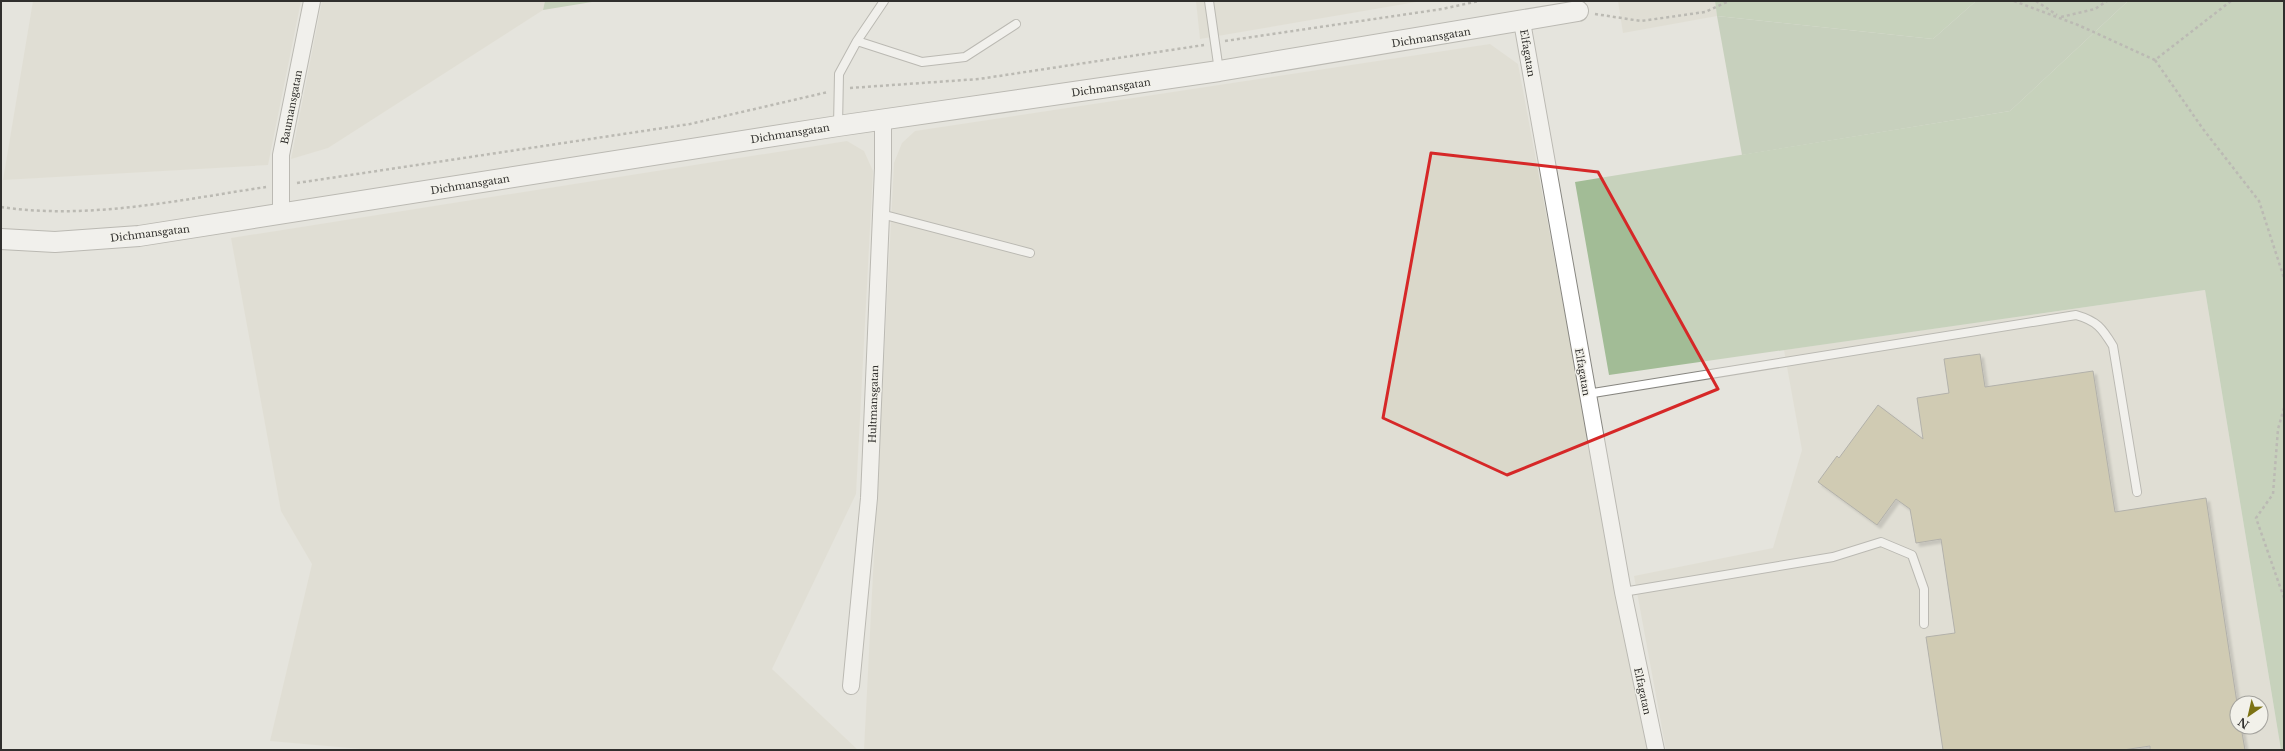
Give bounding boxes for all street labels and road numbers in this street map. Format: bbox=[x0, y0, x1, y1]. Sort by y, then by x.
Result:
street label: Dichmansgatan bbox=[1391, 25, 1472, 50]
street label: Elfagatan bbox=[1517, 28, 1538, 78]
street label: Baumansgatan bbox=[278, 69, 305, 145]
street label: Dichmansgatan bbox=[1071, 75, 1152, 99]
street label: Dichmansgatan bbox=[750, 121, 831, 146]
street label: Dichmansgatan bbox=[430, 172, 511, 197]
street label: Dichmansgatan bbox=[110, 222, 191, 245]
street label: Elfagatan bbox=[1572, 347, 1593, 397]
street label: Hultmansgatan bbox=[866, 365, 881, 443]
street label: Elfagatan bbox=[1631, 666, 1654, 716]

